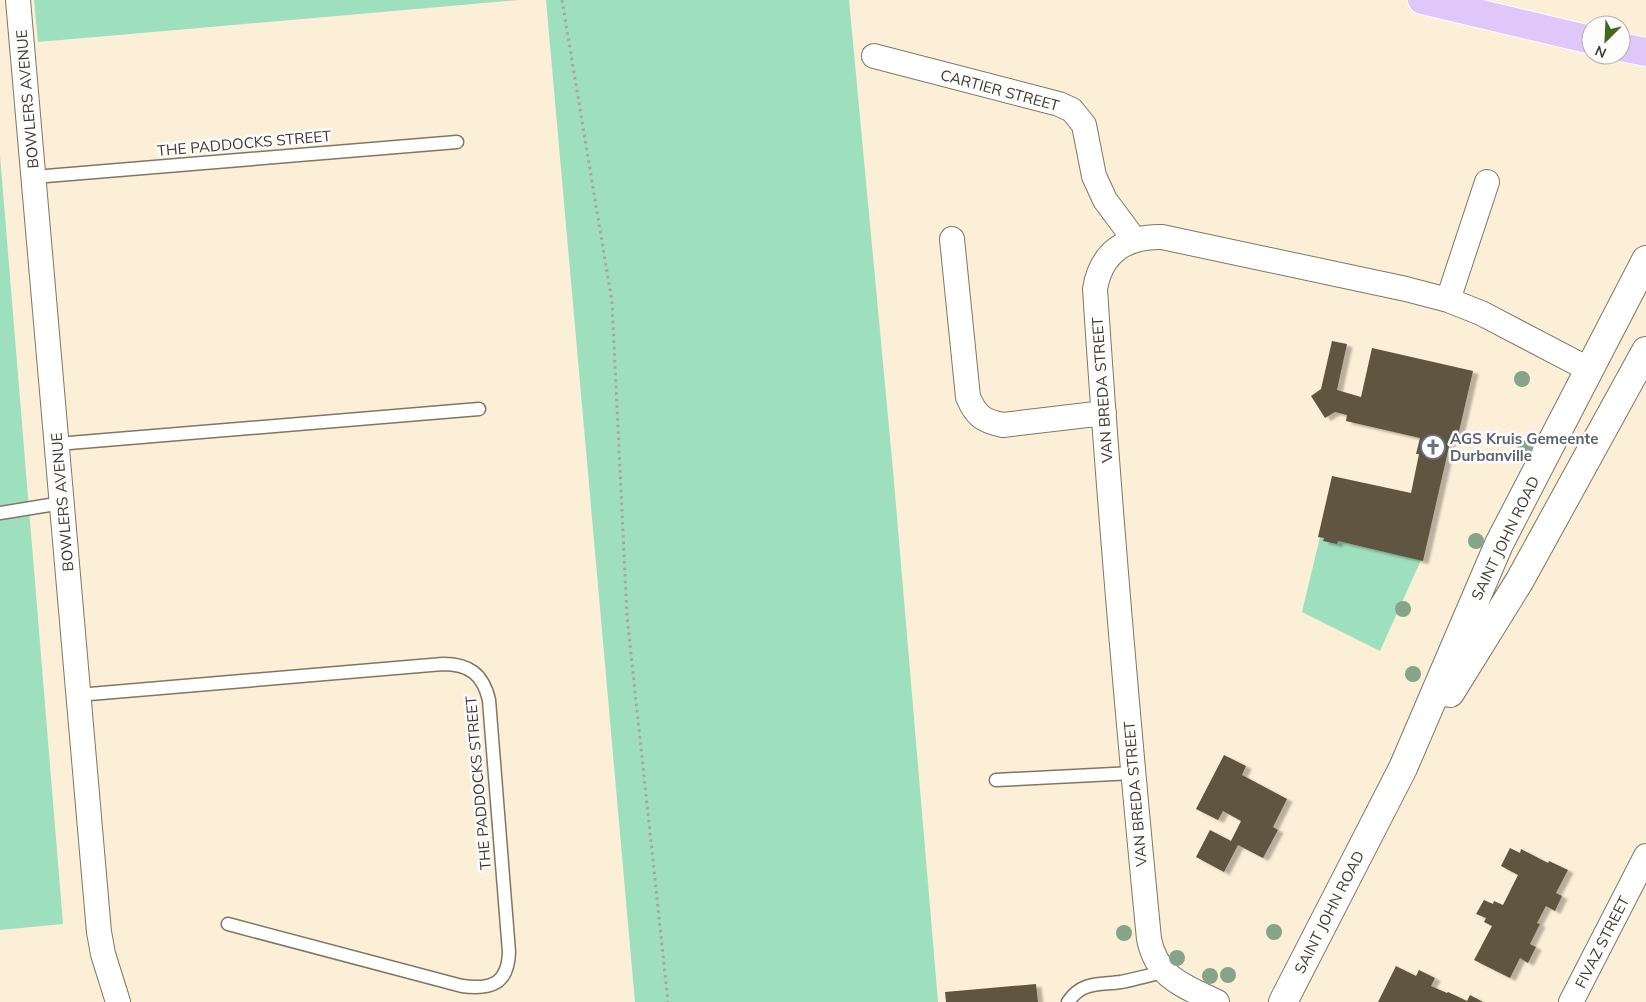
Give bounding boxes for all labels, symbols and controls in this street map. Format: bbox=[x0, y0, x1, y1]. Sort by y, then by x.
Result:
north arrow bbox=[1581, 15, 1631, 65]
street label: BOWLERS AVENUE bbox=[11, 29, 43, 169]
text: N bbox=[1592, 42, 1609, 62]
street label: CARTIER STREET bbox=[939, 65, 1061, 115]
street label: THE PADDOCKS STREET bbox=[156, 126, 332, 160]
street label: VAN BREDA STREET bbox=[1087, 316, 1117, 464]
place label: AGS Kruis Gemeente Durbanville bbox=[1450, 429, 1598, 465]
street label: BOWLERS AVENUE bbox=[46, 432, 78, 572]
church icon: AGS Kruis Gemeente Durbanville bbox=[1420, 434, 1446, 460]
street label: SAINT JOHN ROAD bbox=[1467, 473, 1543, 603]
street label: THE PADDOCKS STREET bbox=[461, 695, 495, 871]
street label: VAN BREDA STREET bbox=[1119, 720, 1151, 868]
street label: SAINT JOHN ROAD bbox=[1290, 847, 1368, 977]
street label: FIVAZ STREET bbox=[1571, 893, 1633, 991]

